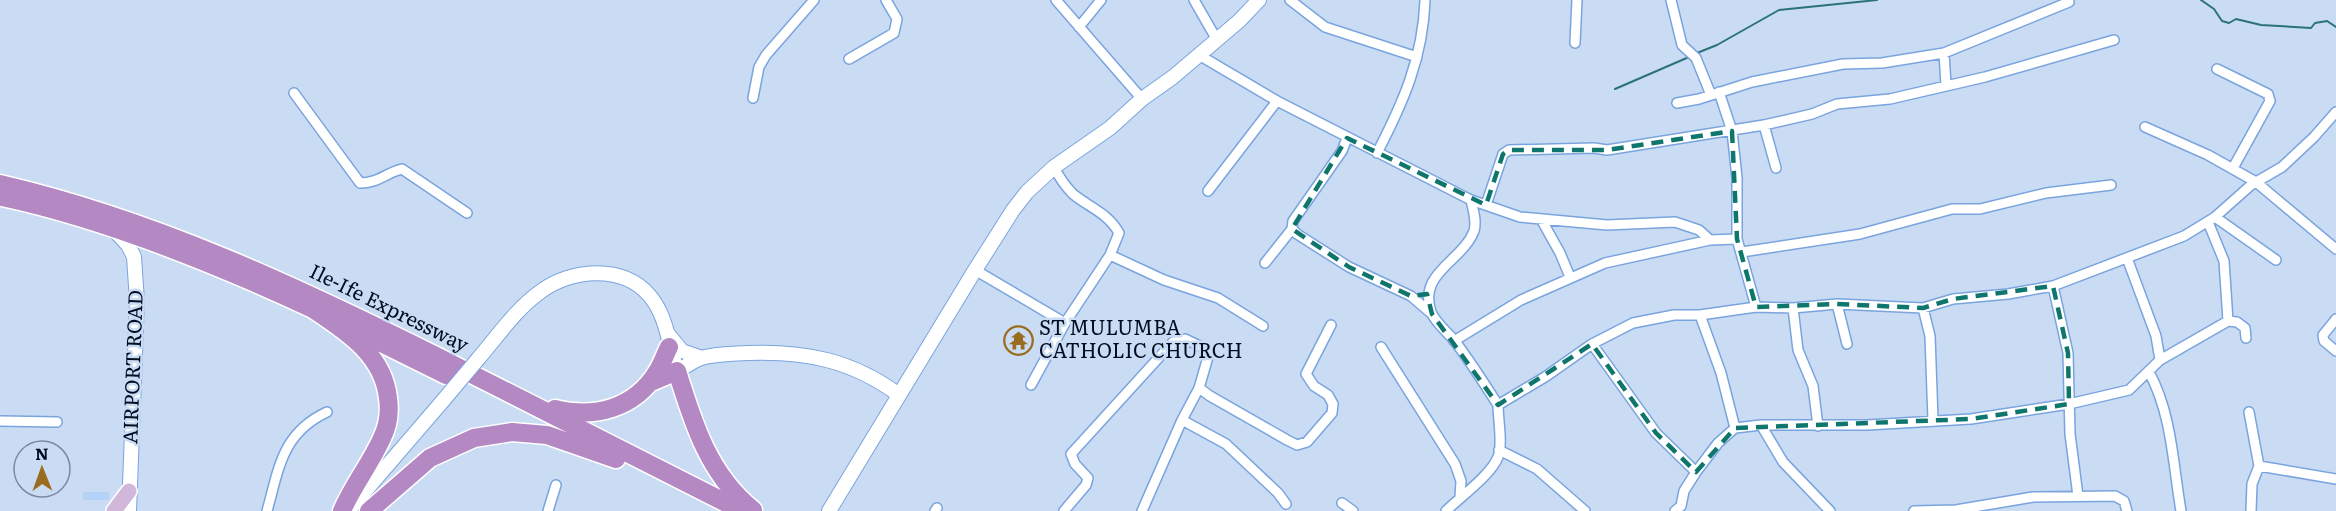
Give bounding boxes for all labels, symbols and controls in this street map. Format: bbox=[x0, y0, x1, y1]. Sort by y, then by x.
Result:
street label: Ile-Ife Expressway bbox=[305, 255, 475, 358]
street label: AIRPORT ROAD bbox=[113, 289, 149, 445]
place label: ST MULUMBA CATHOLIC CHURCH bbox=[1039, 311, 1242, 364]
temple icon: ST MULUMBA CATHOLIC CHURCH bbox=[1002, 324, 1034, 356]
north arrow bbox=[12, 439, 72, 499]
text: N bbox=[35, 441, 49, 465]

